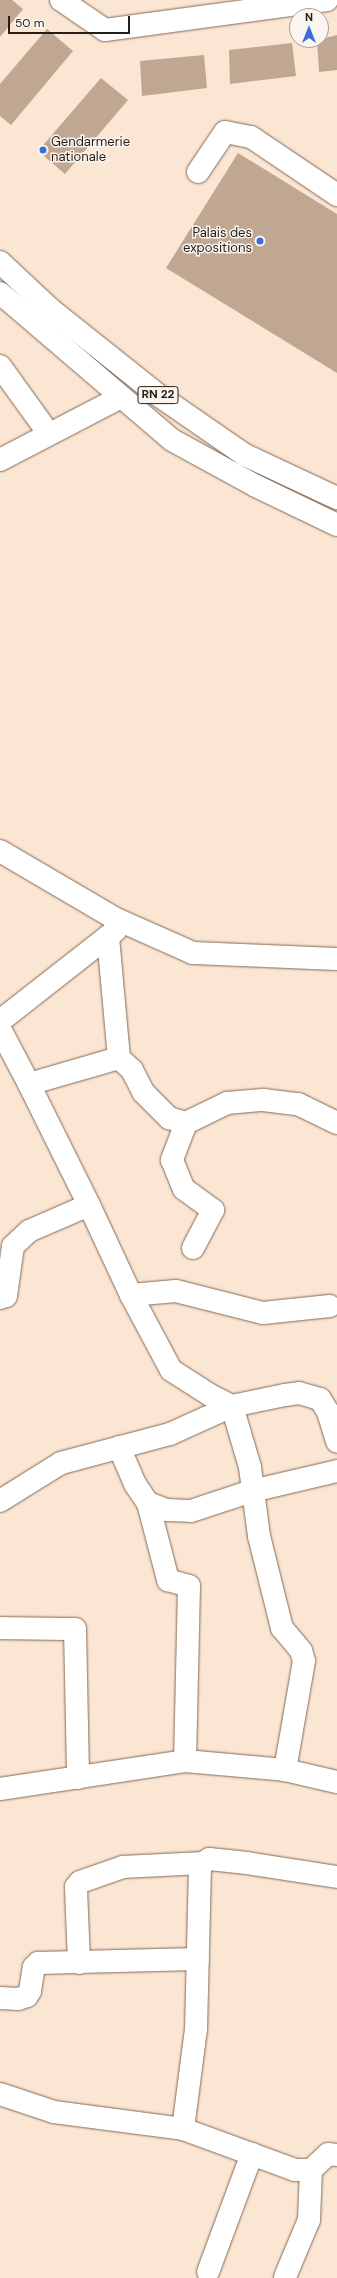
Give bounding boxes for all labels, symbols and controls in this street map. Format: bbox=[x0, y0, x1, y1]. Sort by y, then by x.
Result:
scale bar bbox=[10, 8, 132, 34]
north arrow bbox=[289, 8, 329, 48]
text: N bbox=[305, 10, 313, 24]
text: 50 m bbox=[15, 15, 44, 31]
place label: Gendarmerie nationale bbox=[51, 135, 130, 166]
marker: Gendarmerie nationale bbox=[38, 145, 48, 155]
place label: Palais des expositions bbox=[183, 226, 252, 257]
marker: Palais des expositions bbox=[255, 236, 265, 246]
road number: RN 22 bbox=[137, 385, 179, 405]

